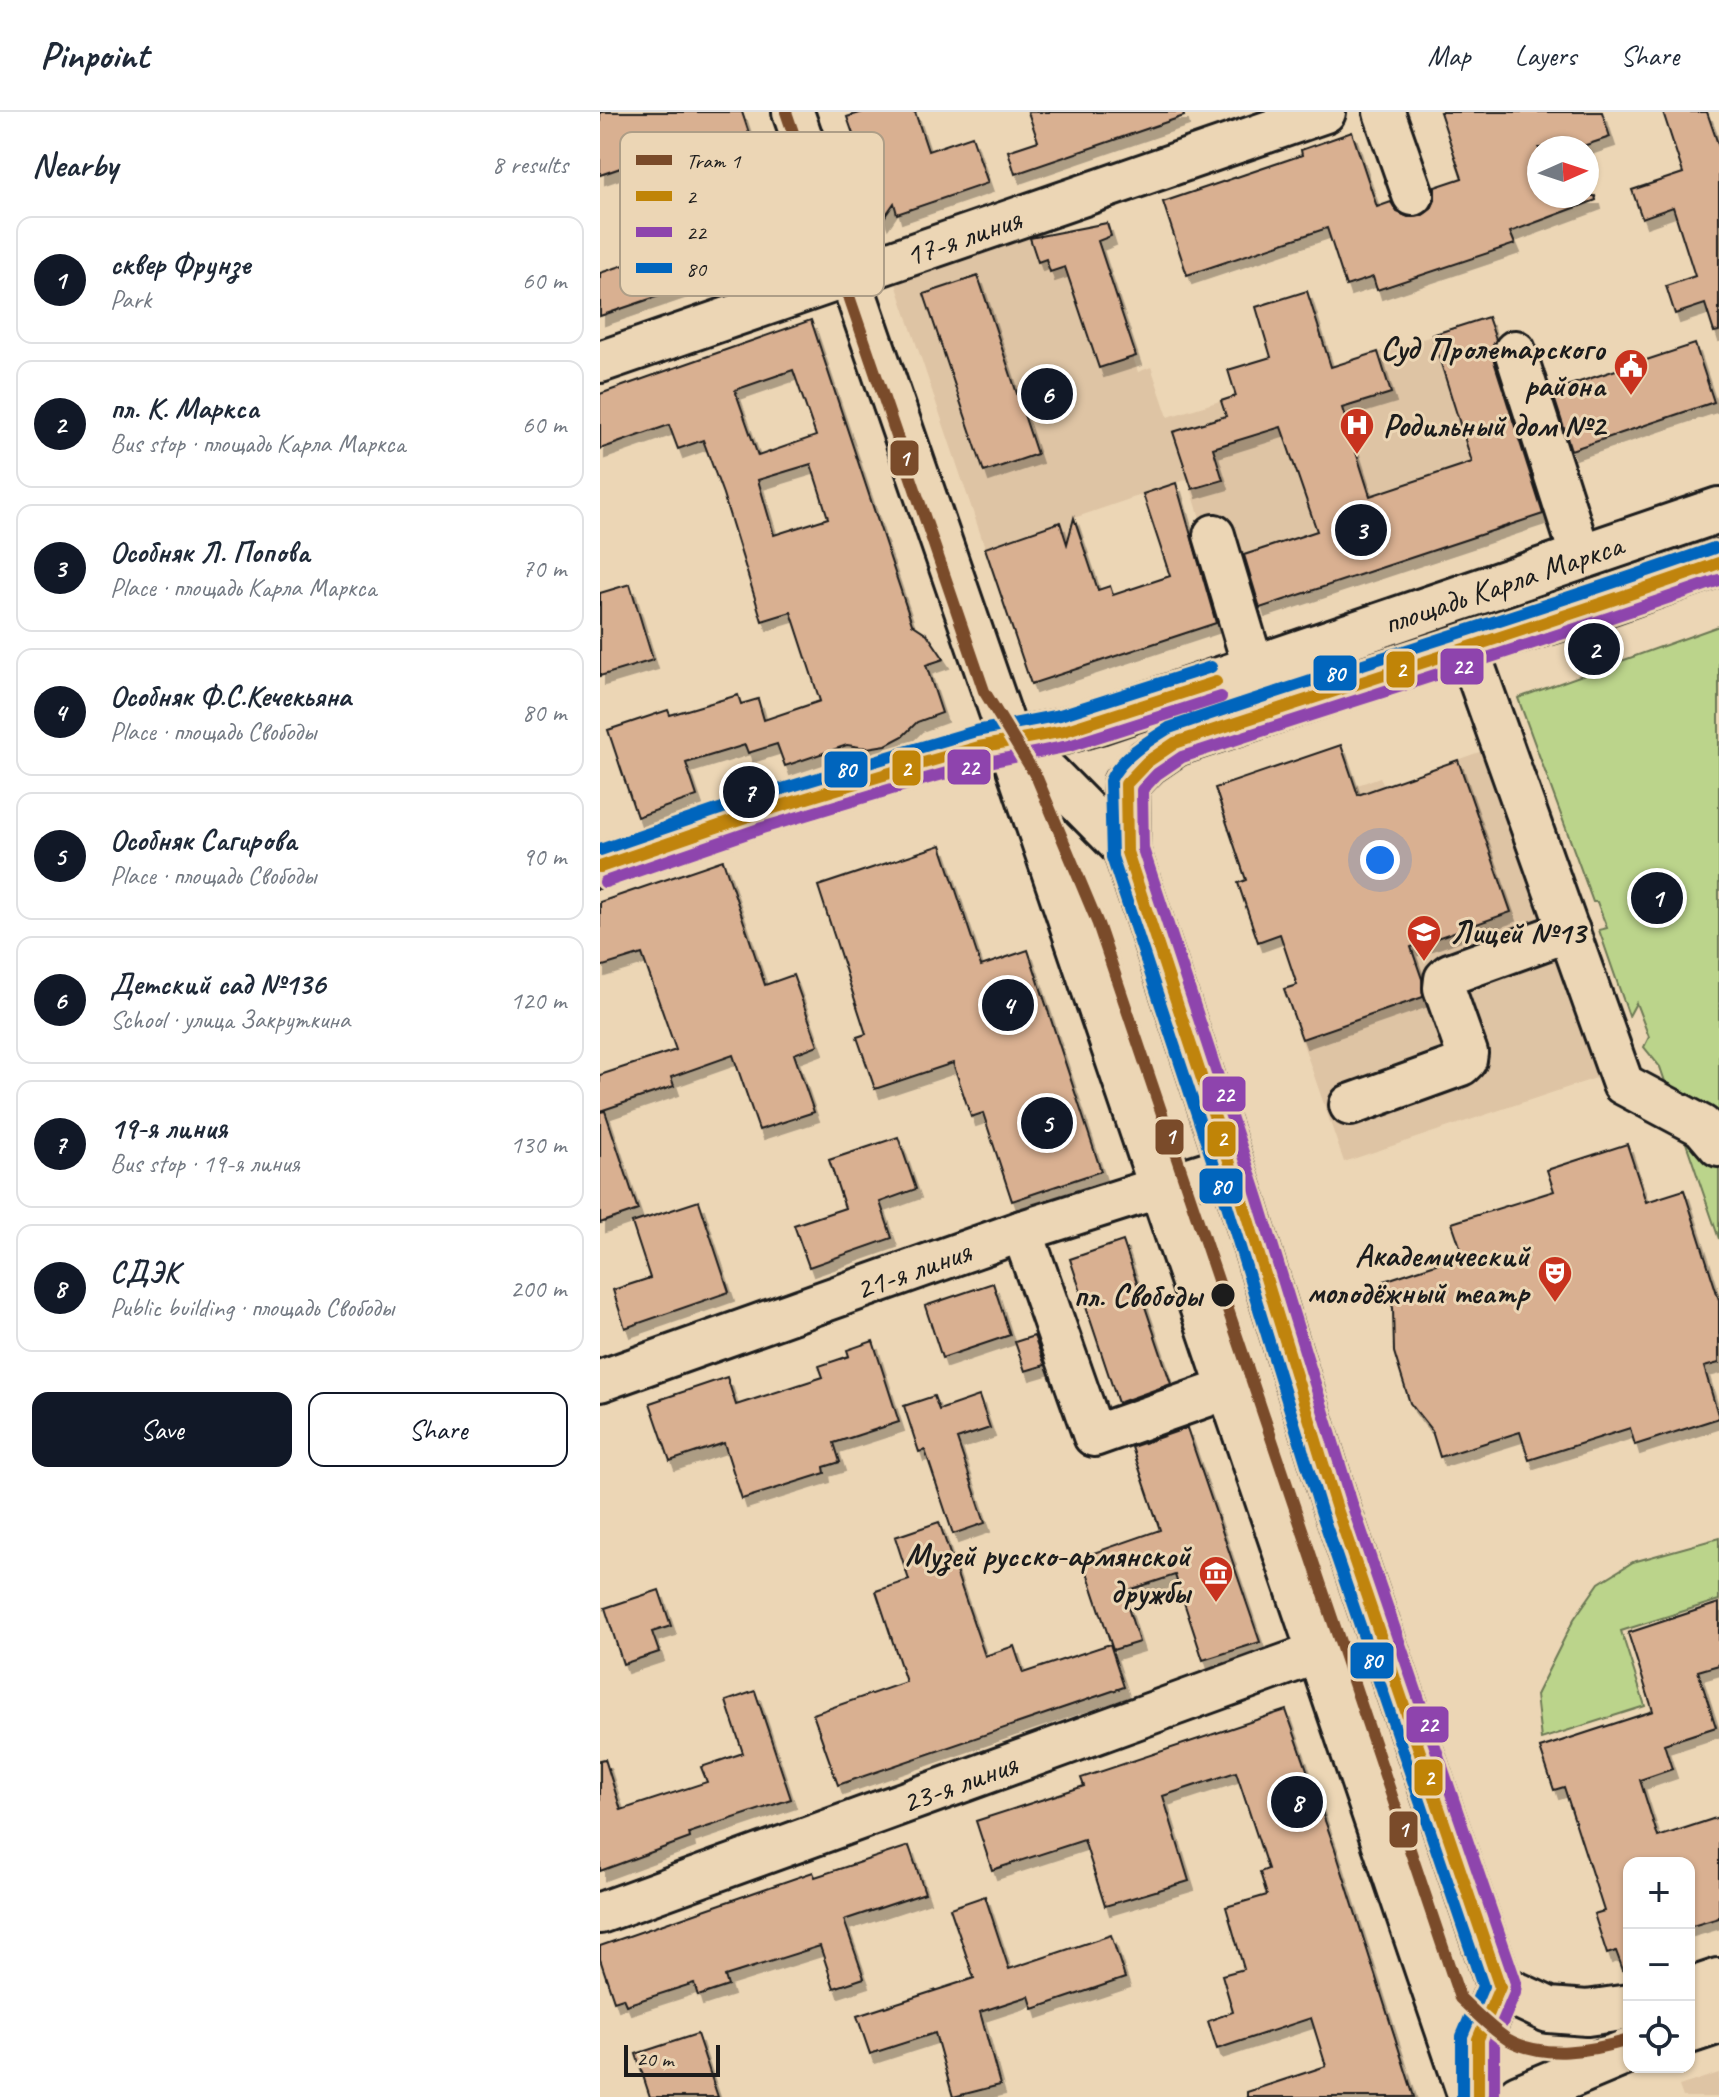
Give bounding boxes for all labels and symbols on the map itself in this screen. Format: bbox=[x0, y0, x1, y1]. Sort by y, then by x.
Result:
legend bbox=[620, 132, 884, 296]
north arrow bbox=[1527, 136, 1599, 208]
text: Tram 1 bbox=[686, 147, 742, 175]
text: 2 bbox=[686, 183, 698, 211]
street label: 17-я линия bbox=[900, 197, 1028, 276]
text: 22 bbox=[686, 219, 708, 247]
text: 80 bbox=[686, 255, 708, 283]
place label: Суд Пролетарского района bbox=[1380, 328, 1607, 406]
public building icon: Суд Пролетарского района bbox=[1612, 347, 1650, 397]
pin: 6 bbox=[1021, 364, 1073, 424]
place label: Родильный дом №2 bbox=[1383, 405, 1608, 446]
hospital icon: Родильный дом №2 bbox=[1338, 406, 1376, 456]
line badge: 1 bbox=[889, 439, 920, 477]
text: 1 bbox=[899, 445, 911, 473]
pin: 3 bbox=[1335, 500, 1387, 560]
street label: площадь Карла Маркса bbox=[1378, 523, 1630, 643]
pin: 2 bbox=[1568, 619, 1620, 679]
line badge: 22 bbox=[1439, 647, 1485, 686]
line badge: 2 bbox=[1385, 650, 1416, 689]
text: 22 bbox=[1452, 653, 1474, 681]
line badge: 80 bbox=[1312, 654, 1358, 692]
text: 2 bbox=[1396, 656, 1408, 684]
text: 80 bbox=[1325, 660, 1347, 688]
line badge: 22 bbox=[946, 748, 992, 786]
line badge: 2 bbox=[891, 749, 922, 787]
line badge: 80 bbox=[823, 750, 869, 789]
text: 22 bbox=[959, 754, 981, 782]
text: 2 bbox=[901, 755, 913, 783]
text: 80 bbox=[836, 756, 858, 784]
pin: 7 bbox=[723, 762, 775, 822]
your location bbox=[1360, 840, 1400, 880]
pin: 1 bbox=[1631, 868, 1683, 928]
place label: Лицей №13 bbox=[1450, 912, 1588, 953]
school or university icon: Лицей №13 bbox=[1405, 913, 1443, 963]
pin: 4 bbox=[982, 975, 1034, 1035]
line badge: 22 bbox=[1201, 1075, 1247, 1113]
text: 22 bbox=[1214, 1081, 1236, 1109]
pin: 5 bbox=[1021, 1093, 1073, 1153]
line badge: 1 bbox=[1154, 1118, 1185, 1156]
line badge: 2 bbox=[1206, 1120, 1237, 1158]
text: 1 bbox=[1165, 1123, 1177, 1151]
text: 2 bbox=[1217, 1125, 1229, 1153]
line badge: 80 bbox=[1198, 1167, 1244, 1205]
text: 80 bbox=[1211, 1173, 1233, 1201]
street label: 21-я линия bbox=[849, 1230, 978, 1309]
place label: Академический молодёжный театр bbox=[1307, 1235, 1531, 1313]
theatre icon: Академический молодёжный театр bbox=[1536, 1254, 1574, 1304]
place label: пл. Свободы bbox=[1073, 1275, 1204, 1316]
marker: пл. Свободы bbox=[1209, 1281, 1237, 1309]
place label: Музей русско-армянской дружбы bbox=[905, 1535, 1192, 1613]
museum icon: Музей русско-армянской дружбы bbox=[1197, 1554, 1235, 1604]
line badge: 80 bbox=[1349, 1641, 1395, 1680]
text: 80 bbox=[1362, 1647, 1384, 1675]
line badge: 22 bbox=[1405, 1705, 1450, 1744]
text: 22 bbox=[1418, 1711, 1440, 1739]
street label: 23-я линия bbox=[896, 1743, 1024, 1823]
line badge: 2 bbox=[1413, 1758, 1444, 1797]
text: 2 bbox=[1424, 1764, 1436, 1792]
pin: 8 bbox=[1271, 1772, 1323, 1832]
line badge: 1 bbox=[1388, 1810, 1419, 1849]
text: 1 bbox=[1398, 1816, 1410, 1844]
scale bar bbox=[624, 2041, 720, 2077]

